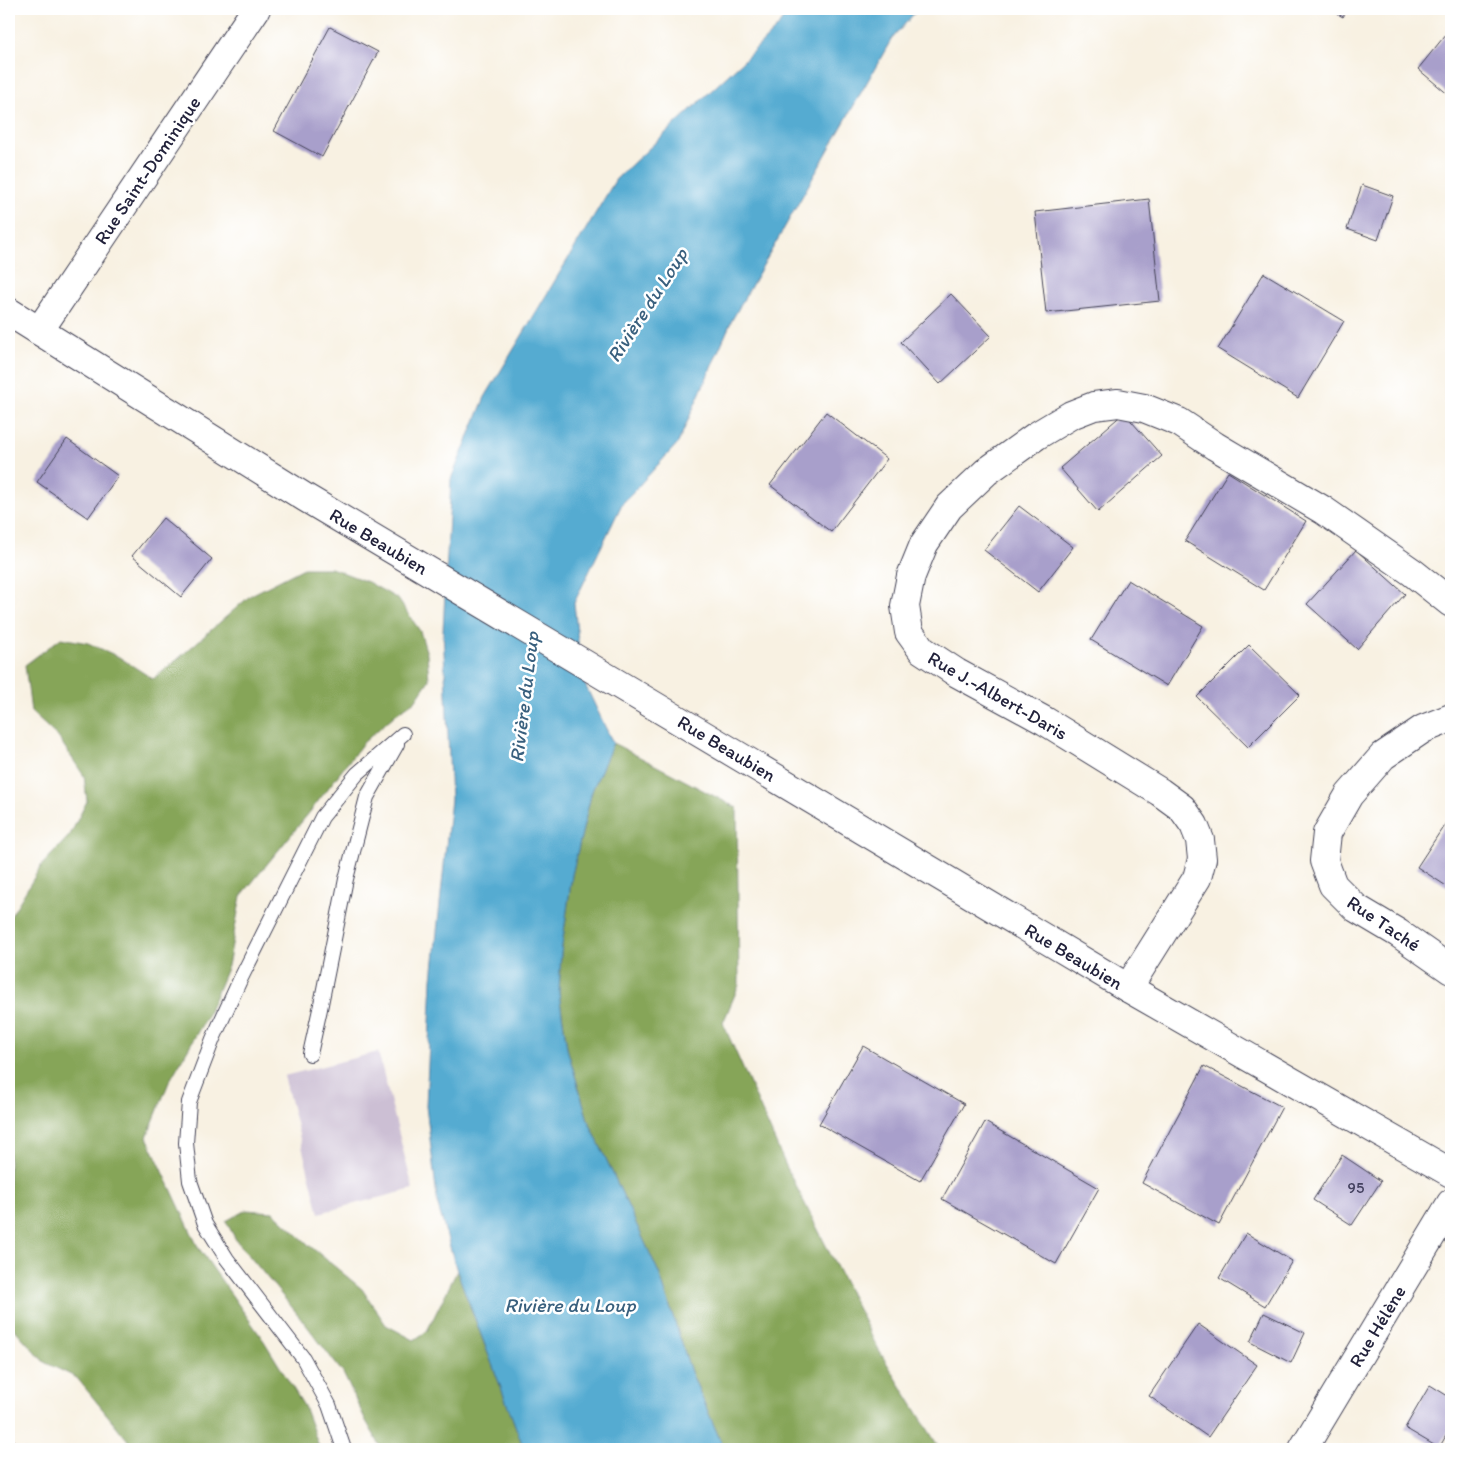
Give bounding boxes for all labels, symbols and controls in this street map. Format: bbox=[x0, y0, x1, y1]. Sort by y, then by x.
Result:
street label: Rue Saint-Dominique bbox=[89, 92, 206, 249]
water label: Rivière du Loup bbox=[601, 242, 694, 367]
street label: Rue Beaubien bbox=[325, 503, 432, 580]
water label: Rivière du Loup bbox=[504, 629, 544, 764]
street label: Rue J.-Albert-Daris bbox=[924, 646, 1072, 745]
street label: Rue Beaubien bbox=[673, 710, 780, 787]
street label: Rue Taché bbox=[1343, 891, 1425, 956]
street label: Rue Beaubien bbox=[1020, 918, 1127, 995]
house number: 95 bbox=[1348, 1178, 1364, 1197]
street label: Rue Hélène bbox=[1344, 1281, 1411, 1371]
water label: Rivière du Loup bbox=[504, 1293, 637, 1317]

